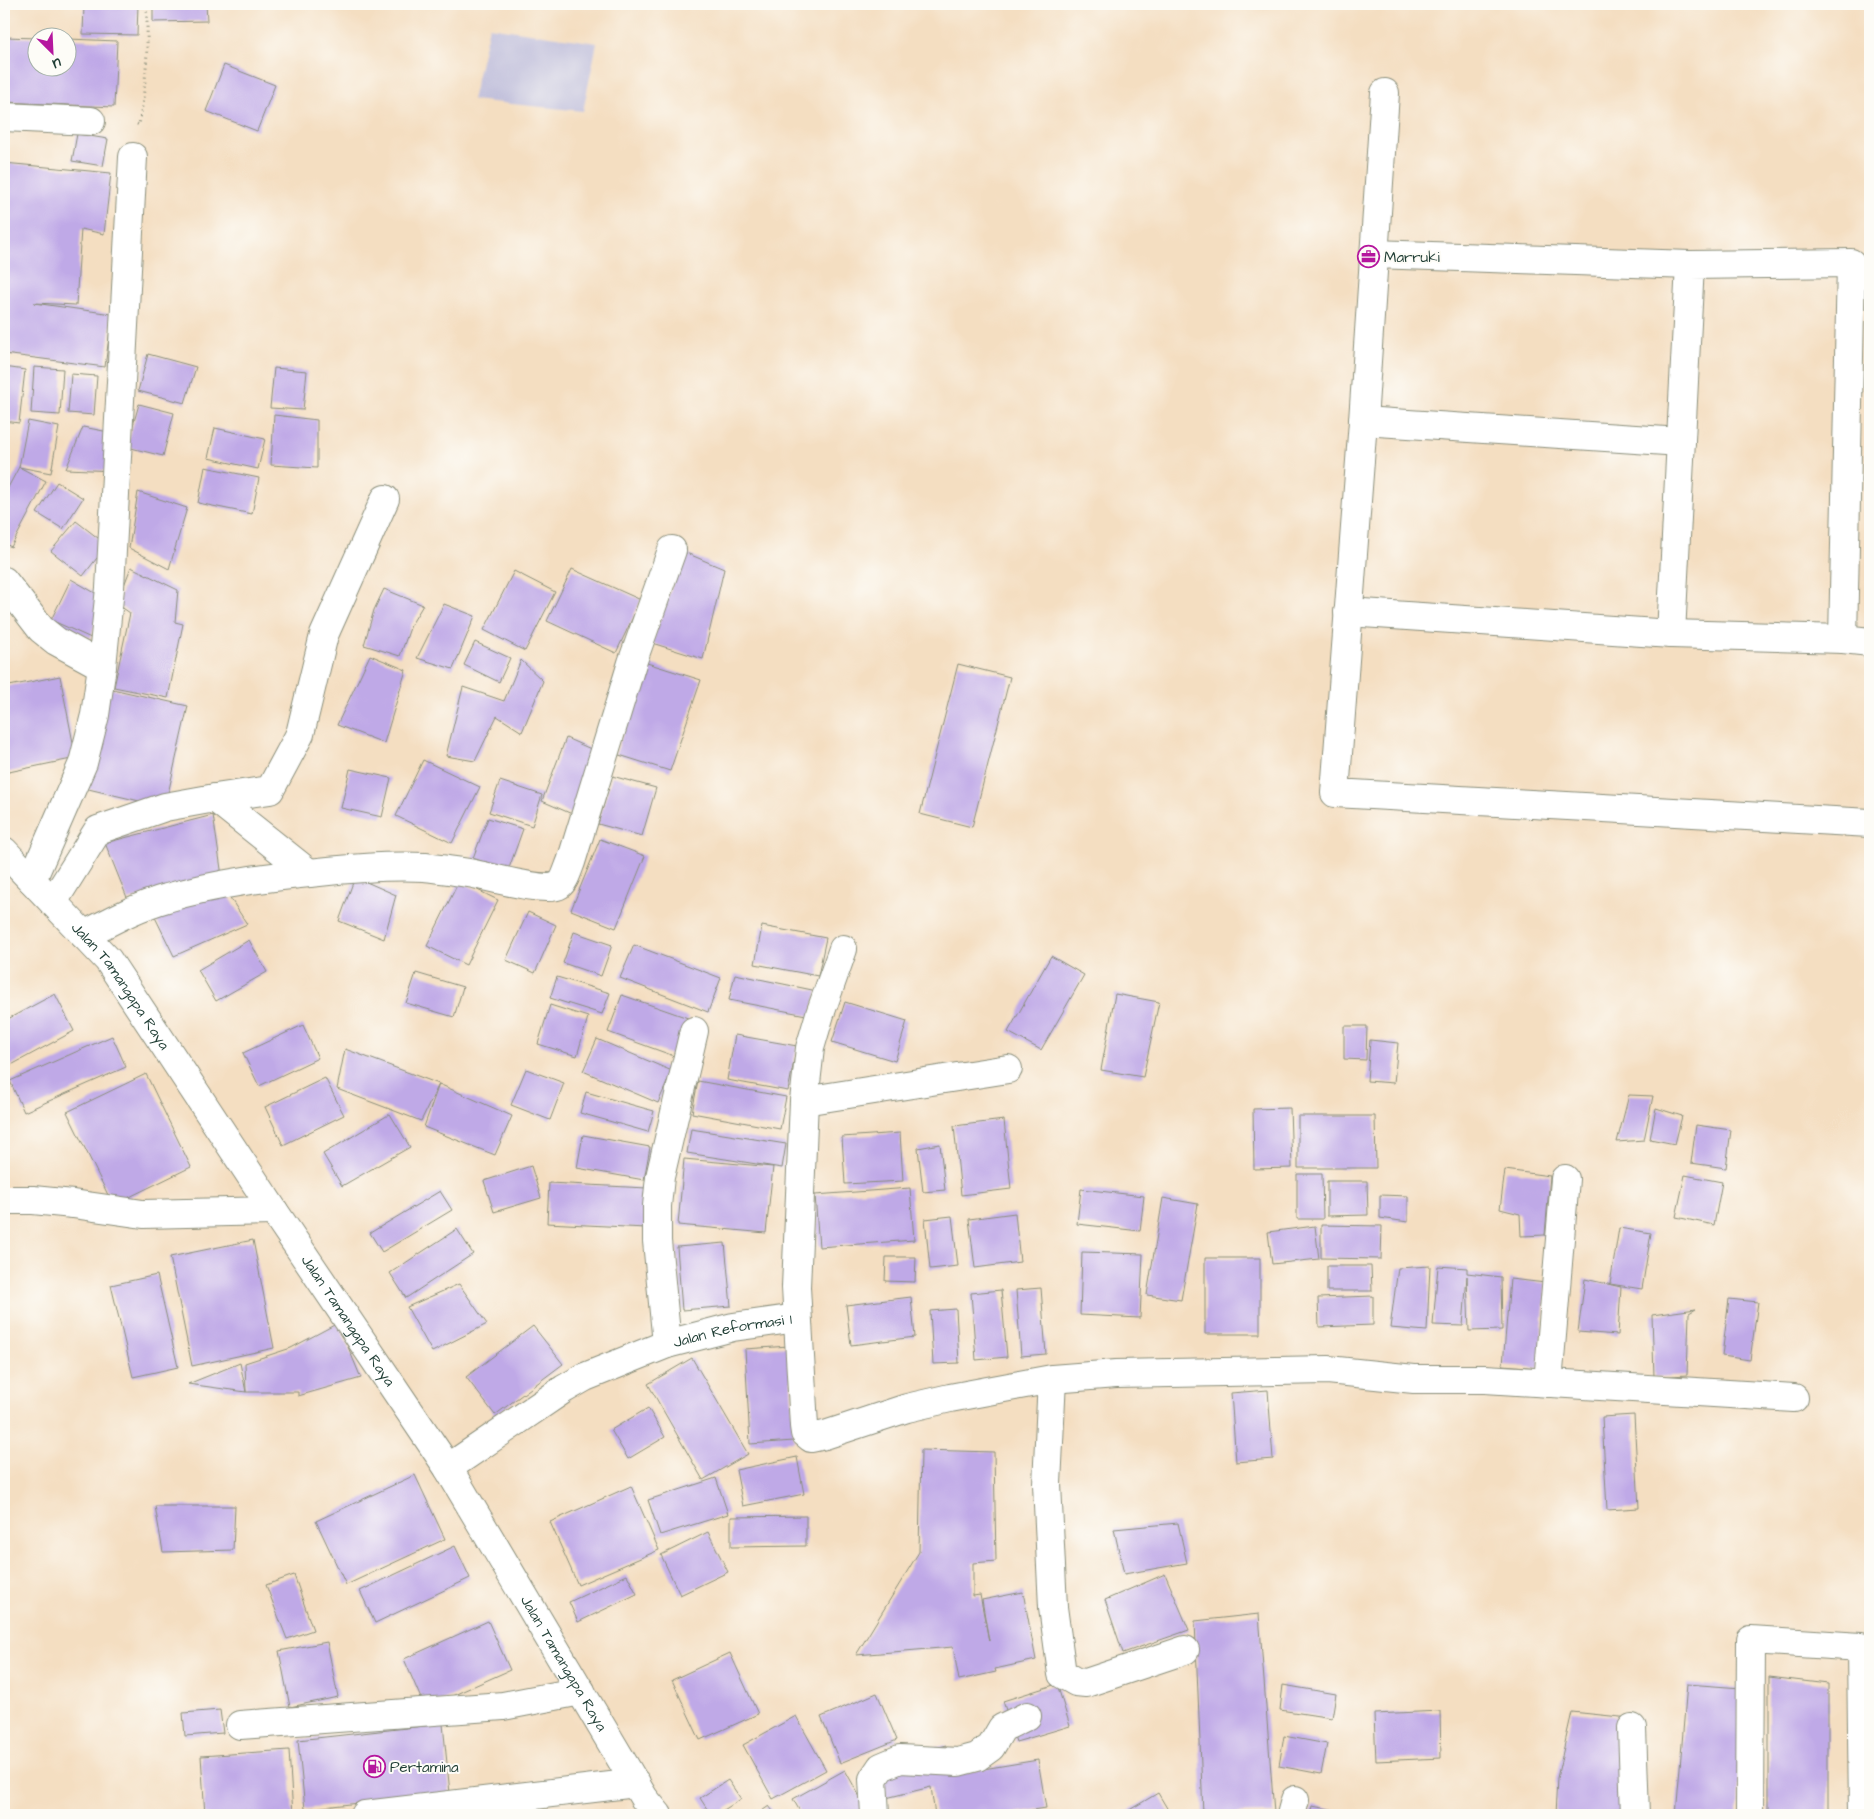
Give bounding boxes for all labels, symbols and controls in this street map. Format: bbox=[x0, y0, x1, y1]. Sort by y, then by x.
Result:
north arrow bbox=[28, 28, 78, 78]
text: U bbox=[49, 52, 65, 74]
office icon: Marruki bbox=[1356, 245, 1380, 269]
place label: Marruki bbox=[1384, 247, 1440, 268]
street label: Jalan Tamangapa Raya bbox=[66, 918, 175, 1054]
street label: Jalan Tamangapa Raya bbox=[296, 1251, 400, 1391]
street label: Jalan Reformasi 1 bbox=[671, 1309, 793, 1353]
street label: Jalan Tamangapa Raya bbox=[515, 1592, 612, 1736]
fuel station icon: Pertamina bbox=[362, 1755, 386, 1779]
place label: Pertamina bbox=[390, 1757, 459, 1778]

